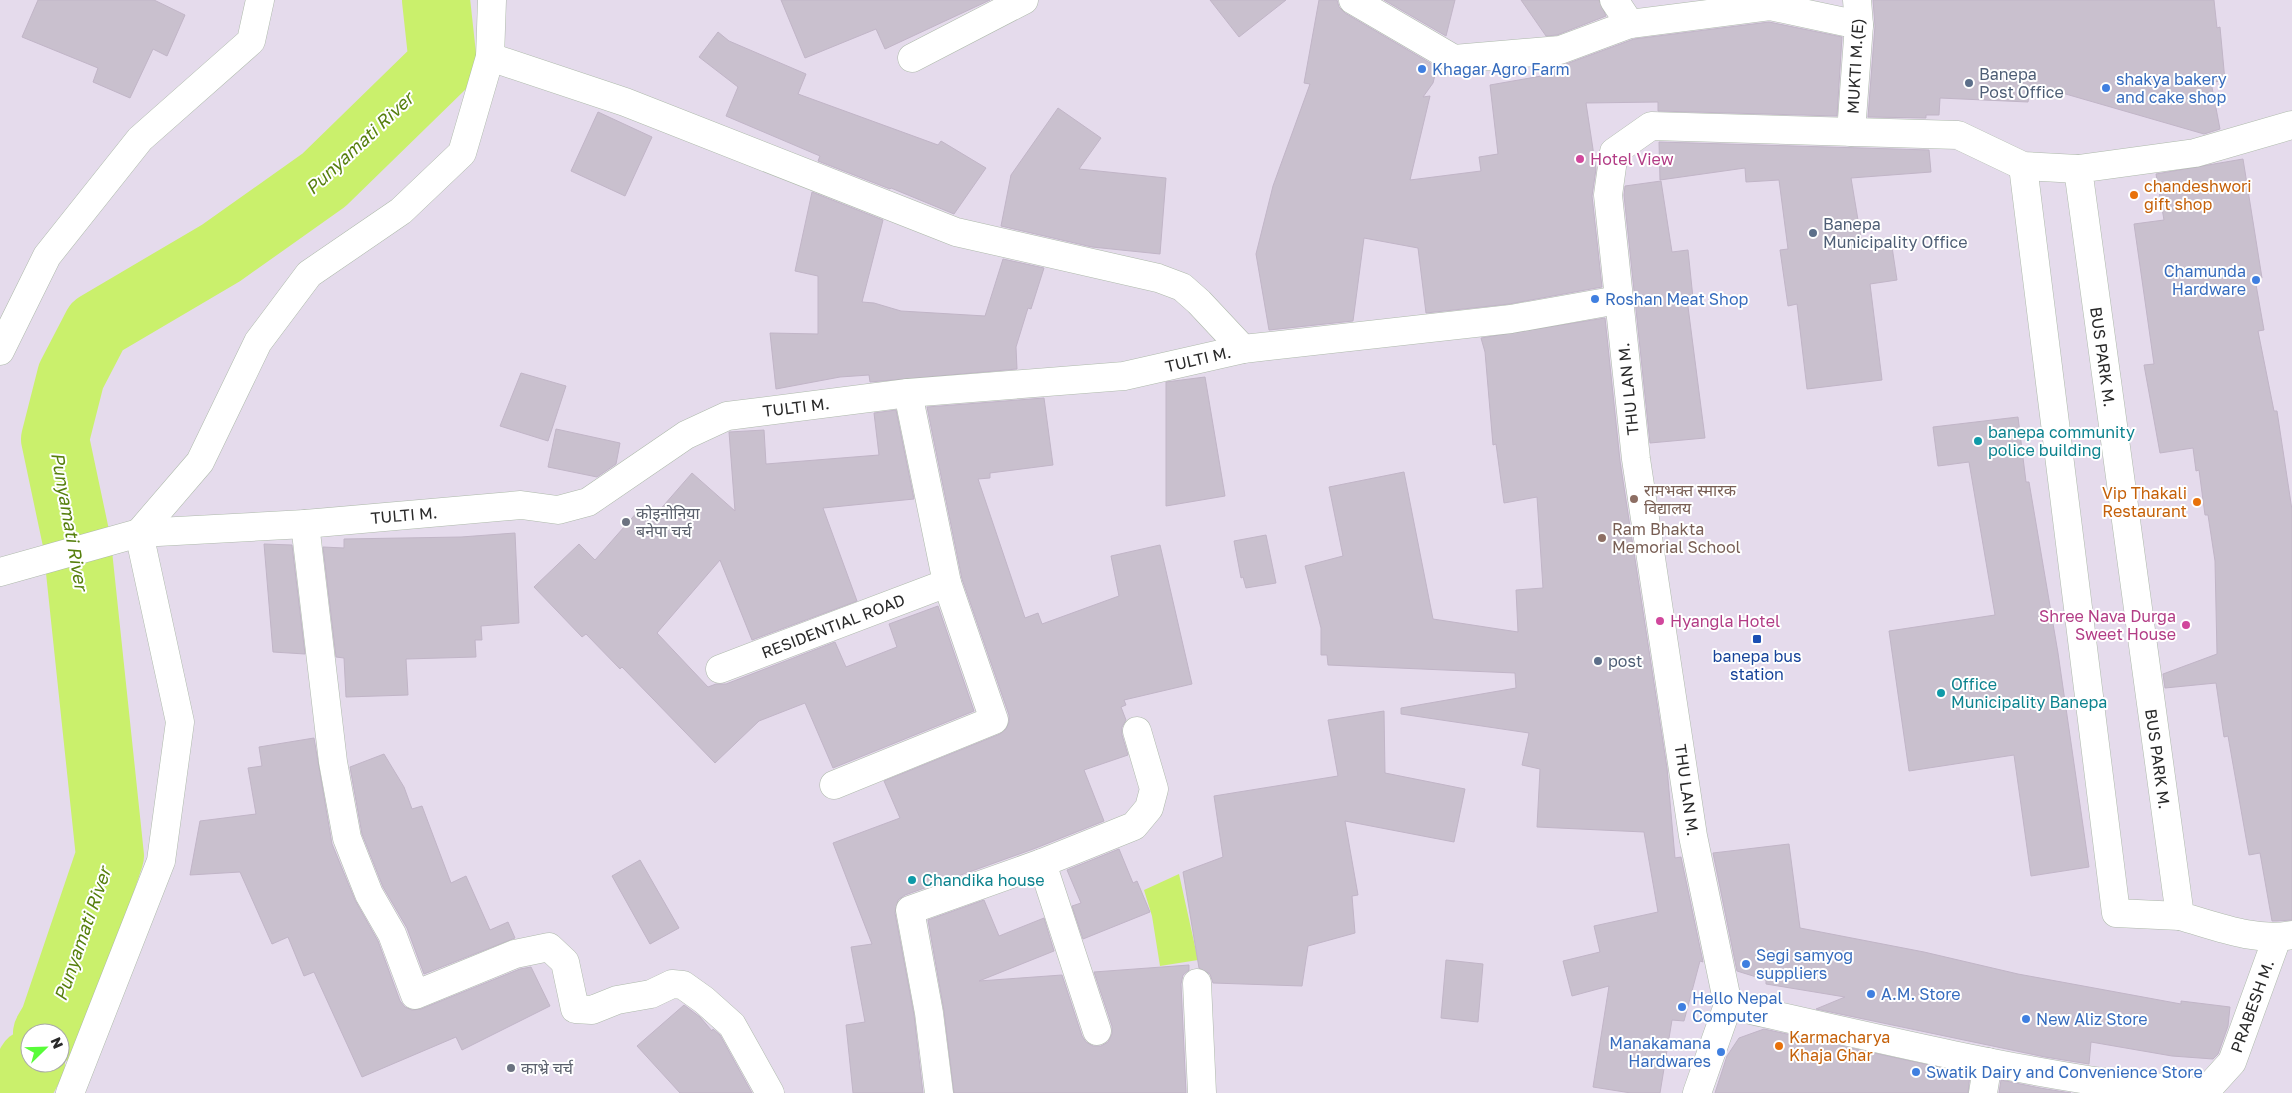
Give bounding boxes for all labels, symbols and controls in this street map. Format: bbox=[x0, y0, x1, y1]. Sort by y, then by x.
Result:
street label: MUKTI M.(E) bbox=[1843, 18, 1867, 114]
place label: Khagar Agro Farm bbox=[1432, 59, 1570, 79]
marker: Khagar Agro Farm bbox=[1416, 63, 1428, 75]
place label: Banepa Post Office bbox=[1979, 64, 2064, 102]
place label: shakya bakery and cake shop bbox=[2116, 69, 2227, 107]
marker: Banepa Post Office bbox=[1963, 77, 1975, 89]
marker: shakya bakery and cake shop bbox=[2100, 82, 2112, 94]
water label: Punyamati River bbox=[300, 85, 420, 199]
place label: Hotel View bbox=[1590, 149, 1674, 169]
marker: Hotel View bbox=[1574, 153, 1586, 165]
place label: chandeshwori gift shop bbox=[2144, 176, 2252, 214]
marker: chandeshwori gift shop bbox=[2128, 189, 2140, 201]
place label: Banepa Municipality Office bbox=[1823, 214, 1968, 252]
marker: Banepa Municipality Office bbox=[1807, 227, 1819, 239]
place label: Chamunda Hardware bbox=[2164, 261, 2246, 299]
marker: Chamunda Hardware bbox=[2250, 274, 2262, 286]
place label: Roshan Meat Shop bbox=[1605, 289, 1749, 309]
marker: Roshan Meat Shop bbox=[1589, 293, 1601, 305]
street label: BUS PARK M. bbox=[2086, 306, 2120, 408]
street label: TULTI M. bbox=[1163, 342, 1233, 376]
street label: THU LAN M. bbox=[1613, 342, 1643, 436]
street label: TULTI M. bbox=[762, 393, 830, 421]
place label: banepa community police building bbox=[1988, 422, 2135, 460]
marker: banepa community police building bbox=[1972, 435, 1984, 447]
water label: Punyamati River bbox=[47, 450, 93, 595]
place label: रामभक्त स्मारक विद्यालय bbox=[1644, 480, 1737, 518]
place label: Vip Thakali Restaurant bbox=[2102, 483, 2187, 521]
marker: रामभक्त स्मारक विद्यालय bbox=[1628, 493, 1640, 505]
marker: Vip Thakali Restaurant bbox=[2191, 496, 2203, 508]
street label: TULTI M. bbox=[370, 502, 438, 528]
place label: कोइनोनिया बनेपा चर्च bbox=[636, 503, 701, 541]
marker: कोइनोनिया बनेपा चर्च bbox=[620, 516, 632, 528]
place label: Ram Bhakta Memorial School bbox=[1612, 519, 1741, 557]
marker: Ram Bhakta Memorial School bbox=[1596, 532, 1608, 544]
street label: RESIDENTIAL ROAD bbox=[758, 589, 908, 663]
place label: Shree Nava Durga Sweet House bbox=[2039, 606, 2176, 644]
place label: Hyangla Hotel bbox=[1670, 611, 1780, 631]
marker: Hyangla Hotel bbox=[1654, 615, 1666, 627]
marker: Shree Nava Durga Sweet House bbox=[2180, 619, 2192, 631]
marker: banepa bus station bbox=[1751, 633, 1763, 645]
place label: banepa bus station bbox=[1713, 646, 1801, 684]
place label: post bbox=[1608, 651, 1642, 671]
marker: post bbox=[1592, 655, 1604, 667]
place label: Office Municipality Banepa bbox=[1951, 674, 2107, 712]
marker: Office Municipality Banepa bbox=[1935, 687, 1947, 699]
street label: BUS PARK M. bbox=[2141, 708, 2175, 810]
street label: THU LAN M. bbox=[1671, 743, 1703, 837]
water label: Punyamati River bbox=[49, 862, 116, 1004]
place label: Chandika house bbox=[922, 870, 1045, 890]
marker: Chandika house bbox=[906, 874, 918, 886]
place label: Segi samyog suppliers bbox=[1756, 945, 1853, 983]
street label: PRABESH M. bbox=[2226, 957, 2278, 1055]
marker: Segi samyog suppliers bbox=[1740, 958, 1752, 970]
place label: A.M. Store bbox=[1881, 984, 1961, 1004]
place label: Hello Nepal Computer bbox=[1692, 988, 1783, 1026]
marker: A.M. Store bbox=[1865, 988, 1877, 1000]
marker: Hello Nepal Computer bbox=[1676, 1001, 1688, 1013]
place label: New Aliz Store bbox=[2036, 1009, 2148, 1029]
marker: New Aliz Store bbox=[2020, 1013, 2032, 1025]
north arrow bbox=[20, 1023, 70, 1073]
place label: Karmacharya Khaja Ghar bbox=[1789, 1027, 1890, 1065]
place label: Manakamana Hardwares bbox=[1609, 1033, 1711, 1071]
text: N bbox=[48, 1035, 67, 1051]
marker: Karmacharya Khaja Ghar bbox=[1773, 1040, 1785, 1052]
marker: Manakamana Hardwares bbox=[1715, 1046, 1727, 1058]
place label: काभ्रे चर्च bbox=[521, 1058, 574, 1078]
marker: काभ्रे चर्च bbox=[505, 1062, 517, 1074]
place label: Swatik Dairy and Convenience Store bbox=[1926, 1062, 2203, 1082]
marker: Swatik Dairy and Convenience Store bbox=[1910, 1066, 1922, 1078]

